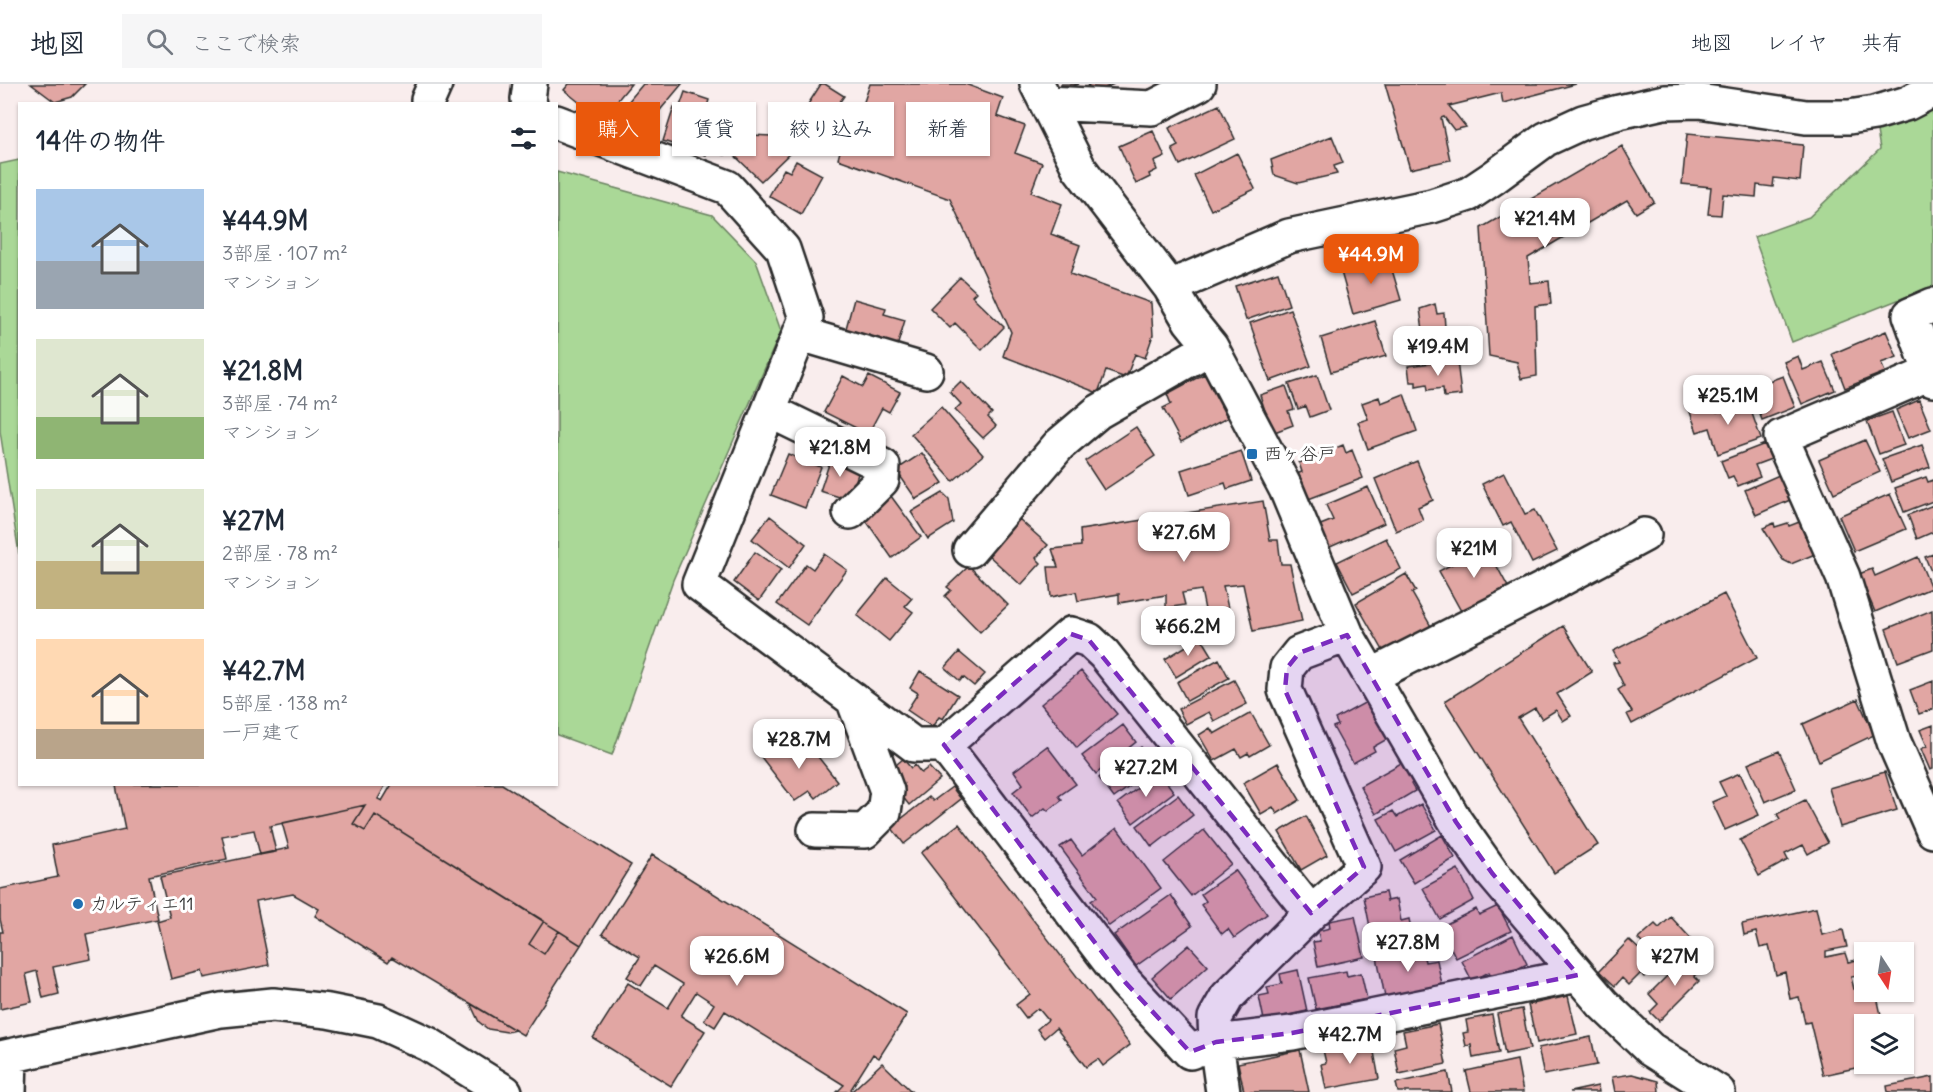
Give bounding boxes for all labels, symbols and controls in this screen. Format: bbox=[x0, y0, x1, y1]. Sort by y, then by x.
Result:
search box bbox=[122, 14, 542, 68]
text: 地図 bbox=[30, 25, 86, 61]
icon: search bbox=[143, 25, 176, 58]
text: ここで検索 bbox=[191, 29, 301, 57]
text: 地図 bbox=[1691, 29, 1733, 56]
text: レイヤ bbox=[1766, 29, 1828, 56]
text: 共有 bbox=[1861, 29, 1903, 56]
chip: 購入 bbox=[576, 102, 660, 156]
chip: 賃貸 bbox=[672, 102, 756, 156]
chip: 絞り込み bbox=[768, 102, 894, 156]
chip: 新着 bbox=[906, 102, 990, 156]
icon: filters bbox=[507, 122, 540, 155]
text: 14件の物件 bbox=[36, 124, 165, 157]
pin: ¥21.4M bbox=[1496, 198, 1594, 249]
text: ¥44.9M bbox=[222, 204, 309, 237]
text: ¥21.4M bbox=[1514, 205, 1576, 230]
icon: home bbox=[84, 213, 156, 285]
pin: ¥44.9M bbox=[1322, 234, 1420, 285]
text: 3部屋 · 107 m² bbox=[222, 240, 348, 265]
text: ¥44.9M bbox=[1338, 241, 1404, 266]
text: マンション bbox=[222, 269, 321, 294]
pin: ¥19.4M bbox=[1389, 326, 1487, 377]
text: ¥19.4M bbox=[1407, 333, 1469, 358]
text: ¥21.8M bbox=[222, 354, 303, 387]
icon: home bbox=[84, 363, 156, 435]
pin: ¥25.1M bbox=[1679, 375, 1777, 426]
text: ¥25.1M bbox=[1697, 382, 1759, 407]
text: 3部屋 · 74 m² bbox=[222, 390, 338, 415]
text: マンション bbox=[222, 419, 321, 444]
pin: ¥21.8M bbox=[791, 427, 889, 478]
text: ¥21.8M bbox=[809, 434, 871, 459]
place label: 西ヶ谷戸 bbox=[1264, 442, 1336, 465]
marker: 西ヶ谷戸 bbox=[1245, 447, 1259, 461]
text: ¥27M bbox=[222, 504, 285, 537]
pin: ¥27.6M bbox=[1135, 512, 1233, 563]
icon: home bbox=[84, 513, 156, 585]
text: ¥27.6M bbox=[1152, 519, 1216, 544]
pin: ¥21M bbox=[1438, 528, 1510, 579]
text: ¥21M bbox=[1451, 535, 1497, 560]
text: 2部屋 · 78 m² bbox=[222, 540, 338, 565]
text: マンション bbox=[222, 569, 321, 594]
pin: ¥66.2M bbox=[1139, 606, 1237, 657]
text: ¥66.2M bbox=[1155, 613, 1221, 638]
text: ¥42.7M bbox=[222, 654, 306, 687]
icon: home bbox=[84, 663, 156, 735]
text: 5部屋 · 138 m² bbox=[222, 690, 348, 715]
text: 一戸建て bbox=[222, 719, 302, 744]
pin: ¥28.7M bbox=[750, 719, 848, 770]
text: ¥28.7M bbox=[767, 726, 831, 751]
pin: ¥27.2M bbox=[1097, 747, 1195, 798]
text: ¥27.2M bbox=[1114, 754, 1178, 779]
place label: カルティエ11 bbox=[90, 892, 194, 915]
marker: カルティエ11 bbox=[71, 897, 85, 911]
pin: ¥27.8M bbox=[1359, 922, 1457, 973]
text: ¥27.8M bbox=[1376, 929, 1440, 954]
pin: ¥26.6M bbox=[688, 936, 786, 987]
pin: ¥27M bbox=[1639, 936, 1711, 987]
north arrow bbox=[1854, 942, 1914, 1002]
map controls bbox=[1854, 942, 1914, 1074]
text: ¥26.6M bbox=[704, 943, 770, 968]
text: ¥27M bbox=[1651, 943, 1699, 968]
pin: ¥42.7M bbox=[1301, 1014, 1399, 1065]
button: layers bbox=[1854, 1014, 1914, 1074]
text: ¥42.7M bbox=[1318, 1021, 1382, 1046]

